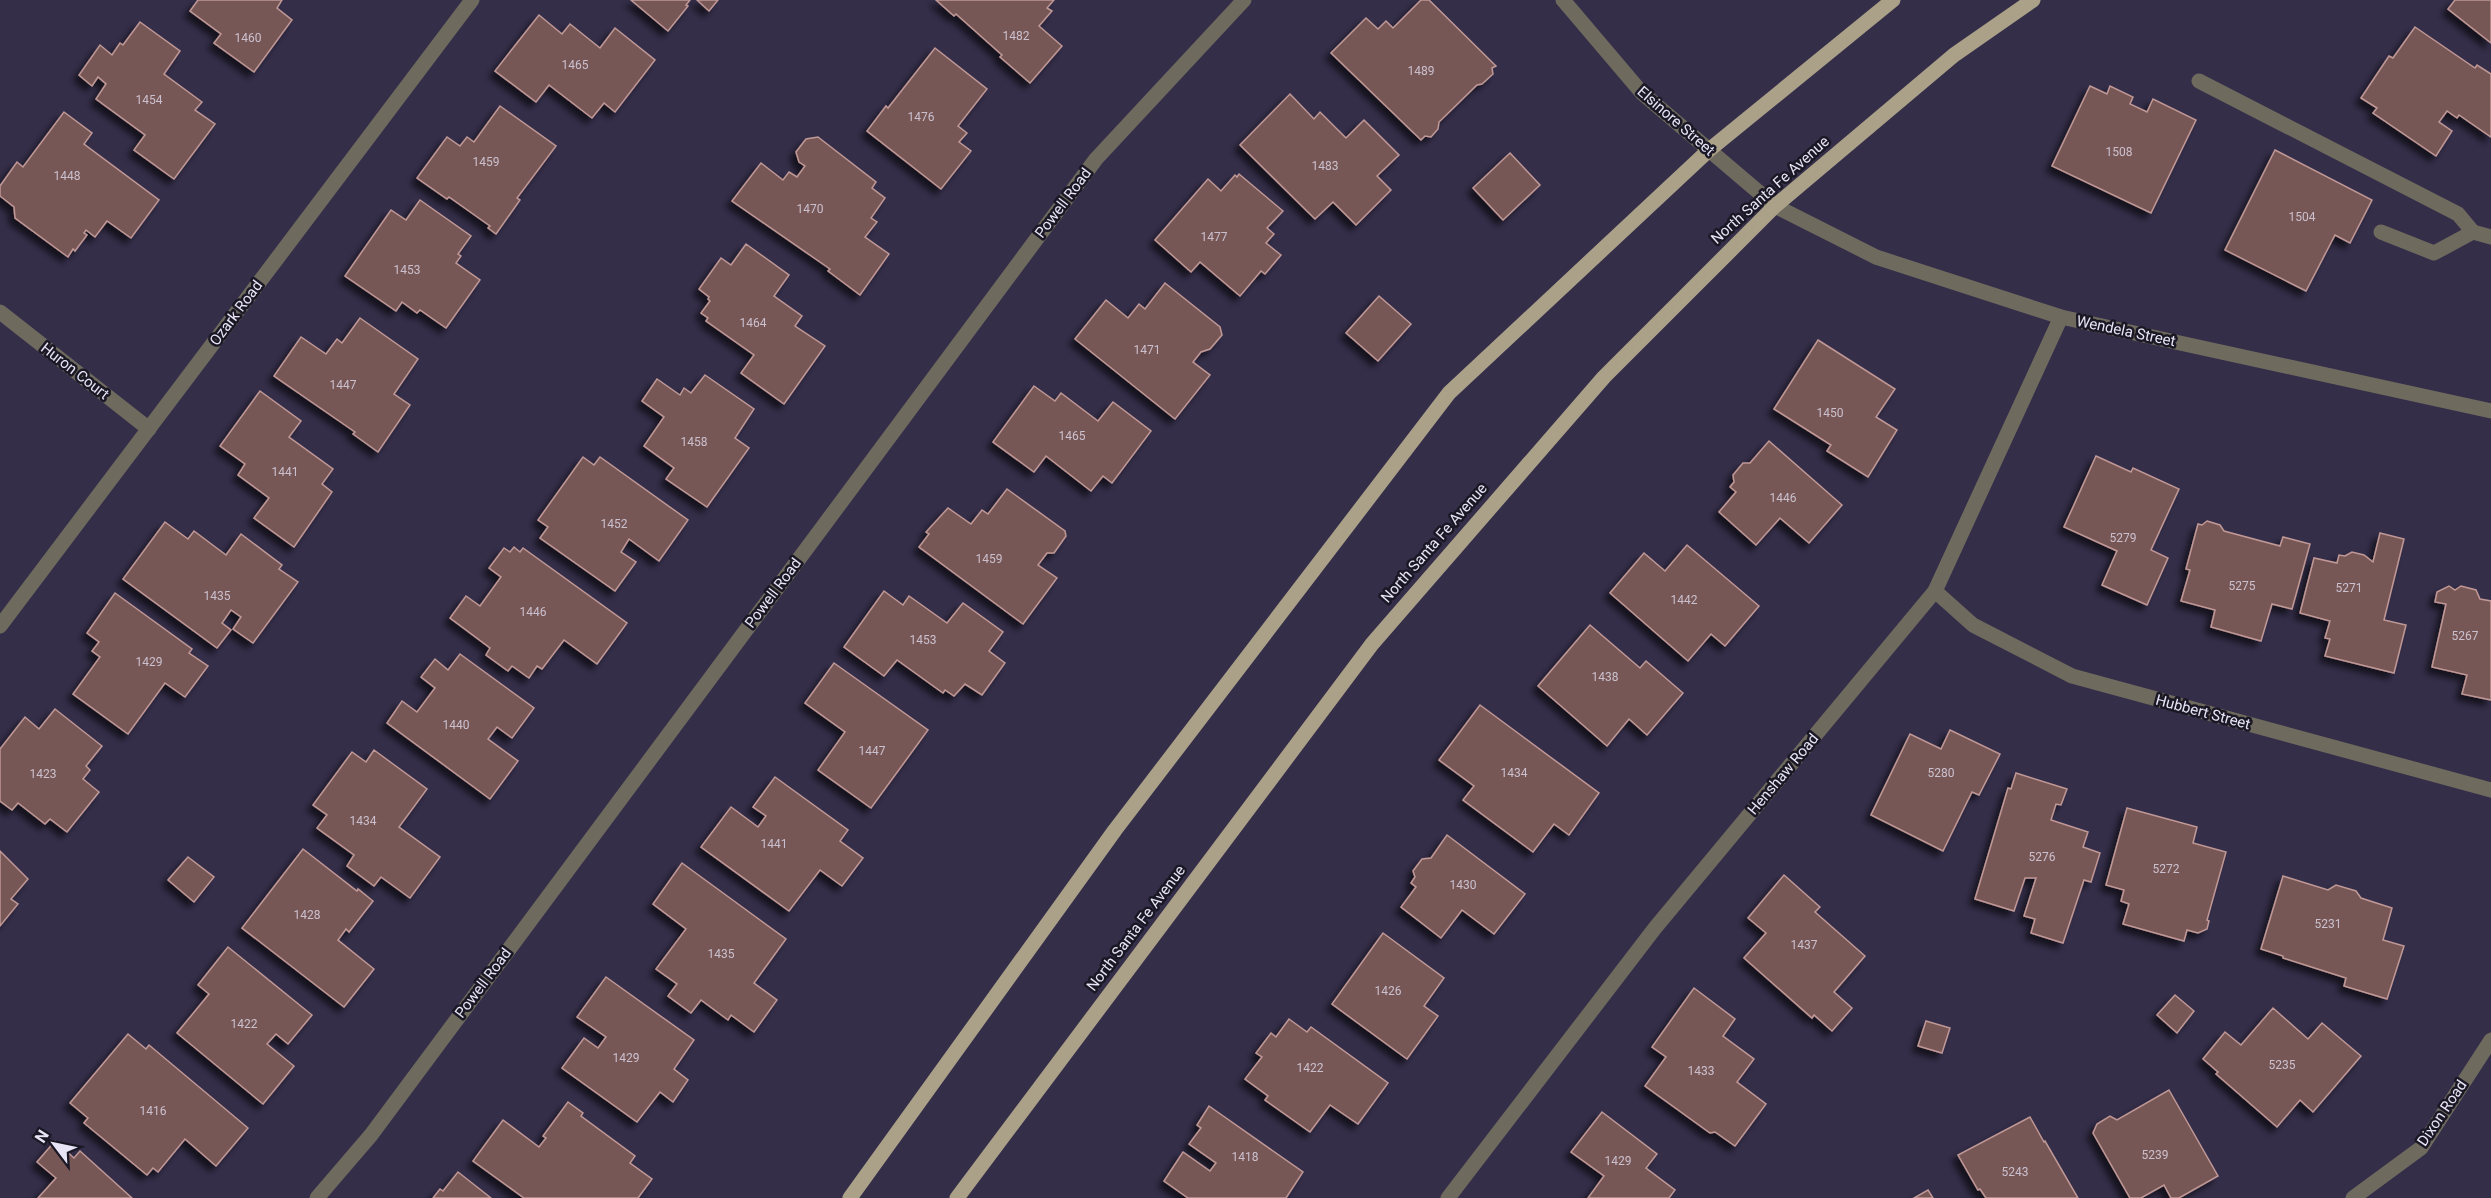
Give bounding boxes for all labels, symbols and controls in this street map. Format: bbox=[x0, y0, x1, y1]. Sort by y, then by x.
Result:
house number: 1482 bbox=[1003, 29, 1030, 43]
house number: 1460 bbox=[235, 31, 262, 45]
house number: 1465 bbox=[562, 58, 589, 72]
house number: 1489 bbox=[1408, 64, 1434, 78]
street label: Elsinore Street bbox=[1634, 83, 1718, 160]
house number: 1454 bbox=[136, 93, 163, 107]
house number: 1476 bbox=[908, 110, 935, 124]
street label: North Santa Fe Avenue bbox=[1707, 132, 1833, 248]
house number: 1508 bbox=[2106, 145, 2133, 159]
house number: 1459 bbox=[473, 155, 499, 169]
house number: 1483 bbox=[1312, 159, 1338, 173]
street label: Powell Road bbox=[1031, 165, 1095, 241]
house number: 1448 bbox=[54, 169, 81, 183]
house number: 1470 bbox=[797, 202, 824, 216]
house number: 1504 bbox=[2289, 210, 2316, 224]
house number: 1477 bbox=[1201, 230, 1228, 244]
house number: 1453 bbox=[394, 263, 420, 277]
street label: Ozark Road bbox=[206, 277, 266, 349]
street label: Wendela Street bbox=[2075, 312, 2177, 350]
house number: 1464 bbox=[740, 316, 767, 330]
street label: Huron Court bbox=[37, 339, 113, 403]
house number: 1471 bbox=[1134, 343, 1160, 357]
house number: 1447 bbox=[330, 378, 357, 392]
house number: 1450 bbox=[1817, 406, 1844, 420]
house number: 1465 bbox=[1059, 429, 1086, 443]
house number: 1458 bbox=[681, 435, 708, 449]
house number: 1441 bbox=[272, 465, 298, 479]
street label: North Santa Fe Avenue bbox=[1377, 479, 1491, 606]
house number: 1446 bbox=[1770, 491, 1797, 505]
house number: 1452 bbox=[601, 517, 628, 531]
house number: 5279 bbox=[2110, 531, 2136, 545]
house number: 1459 bbox=[976, 552, 1002, 566]
street label: Powell Road bbox=[741, 555, 805, 631]
house number: 5275 bbox=[2229, 579, 2256, 593]
house number: 5271 bbox=[2336, 581, 2362, 595]
house number: 1435 bbox=[204, 589, 231, 603]
house number: 1442 bbox=[1671, 593, 1698, 607]
house number: 1446 bbox=[520, 605, 547, 619]
house number: 5267 bbox=[2452, 629, 2479, 643]
house number: 1453 bbox=[910, 633, 936, 647]
house number: 1429 bbox=[136, 655, 162, 669]
house number: 1438 bbox=[1592, 670, 1619, 684]
street label: Hubbert Street bbox=[2154, 691, 2252, 733]
house number: 1440 bbox=[443, 718, 470, 732]
street label: Henshaw Road bbox=[1744, 730, 1822, 818]
house number: 1447 bbox=[859, 744, 886, 758]
house number: 1434 bbox=[1501, 766, 1528, 780]
house number: 5280 bbox=[1928, 766, 1955, 780]
house number: 1423 bbox=[30, 767, 56, 781]
house number: 1434 bbox=[350, 814, 377, 828]
house number: 1441 bbox=[761, 837, 787, 851]
house number: 5276 bbox=[2029, 850, 2056, 864]
street label: North Santa Fe Avenue bbox=[1083, 862, 1189, 994]
house number: 5272 bbox=[2153, 862, 2180, 876]
house number: 1430 bbox=[1450, 878, 1477, 892]
house number: 1428 bbox=[294, 908, 321, 922]
house number: 5231 bbox=[2315, 917, 2341, 931]
house number: 1437 bbox=[1791, 938, 1818, 952]
street label: Powell Road bbox=[451, 945, 515, 1021]
house number: 1435 bbox=[708, 947, 735, 961]
house number: 1426 bbox=[1375, 984, 1402, 998]
house number: 1422 bbox=[231, 1017, 258, 1031]
house number: 1429 bbox=[613, 1051, 639, 1065]
house number: 5235 bbox=[2269, 1058, 2296, 1072]
house number: 1422 bbox=[1297, 1061, 1324, 1075]
house number: 1433 bbox=[1688, 1064, 1714, 1078]
street label: Dixon Road bbox=[2413, 1077, 2471, 1149]
house number: 1416 bbox=[140, 1104, 167, 1118]
north arrow bbox=[24, 1114, 84, 1174]
text: N bbox=[31, 1126, 53, 1146]
house number: 5239 bbox=[2142, 1148, 2168, 1162]
house number: 1418 bbox=[1232, 1150, 1259, 1164]
house number: 1429 bbox=[1605, 1154, 1631, 1168]
house number: 5243 bbox=[2002, 1165, 2028, 1179]

